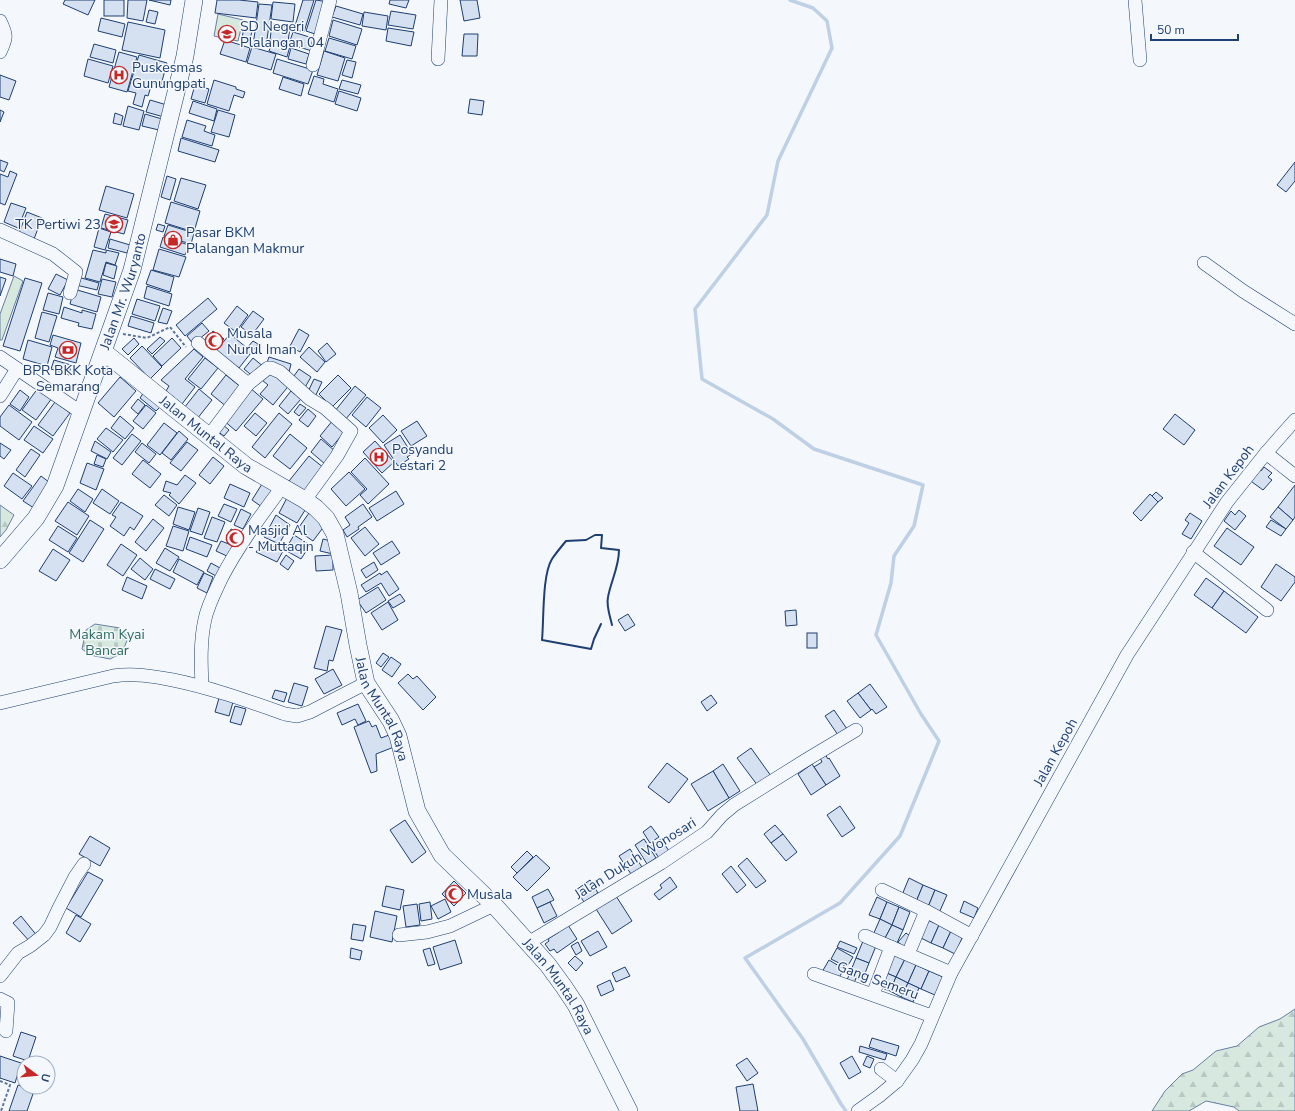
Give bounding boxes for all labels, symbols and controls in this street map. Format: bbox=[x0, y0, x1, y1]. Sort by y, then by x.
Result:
scale bar bbox=[1151, 16, 1238, 42]
place label: SD Negeri Plalangan 04 bbox=[240, 17, 324, 52]
text: 50 m bbox=[1157, 22, 1185, 38]
school or university icon: SD Negeri Plalangan 04 bbox=[217, 24, 237, 44]
place label: Puskesmas Gunungpati bbox=[132, 58, 206, 93]
hospital icon: Puskesmas Gunungpati bbox=[109, 65, 129, 85]
school or university icon: TK Pertiwi 23 bbox=[104, 214, 124, 234]
place label: TK Pertiwi 23 bbox=[15, 215, 101, 234]
place label: Pasar BKM Plalangan Makmur bbox=[186, 223, 304, 258]
shop icon: Pasar BKM Plalangan Makmur bbox=[163, 230, 183, 250]
street label: Jalan Mr. Wuryanto bbox=[95, 231, 151, 353]
place label: Musala Nurul Iman bbox=[227, 324, 297, 359]
mosque icon: Musala Nurul Iman bbox=[204, 331, 224, 351]
bank icon: BPR BKK Kota Semarang bbox=[58, 340, 78, 360]
place label: BPR BKK Kota Semarang bbox=[23, 361, 113, 396]
street label: Jalan Muntal Raya bbox=[155, 391, 256, 478]
place label: Posyandu Lestari 2 bbox=[392, 440, 453, 475]
street label: Jalan Kepoh bbox=[1198, 441, 1259, 513]
hospital icon: Posyandu Lestari 2 bbox=[369, 447, 389, 467]
place label: Masjid Al - Muttaqin bbox=[248, 521, 314, 556]
mosque icon: Masjid Al - Muttaqin bbox=[225, 528, 245, 548]
park label: Makam Kyai Bancar bbox=[69, 625, 145, 660]
street label: Jalan Muntal Raya bbox=[351, 654, 413, 763]
street label: Jalan Kepoh bbox=[1028, 715, 1082, 791]
street label: Jalan Dukuh Wonosari bbox=[570, 813, 700, 904]
mosque icon: Musala bbox=[444, 884, 464, 904]
place label: Musala bbox=[467, 885, 513, 904]
street label: Jalan Muntal Raya bbox=[517, 933, 598, 1038]
street label: Gang Semeru bbox=[834, 957, 921, 1004]
north arrow bbox=[16, 1055, 56, 1095]
text: U bbox=[37, 1072, 53, 1084]

